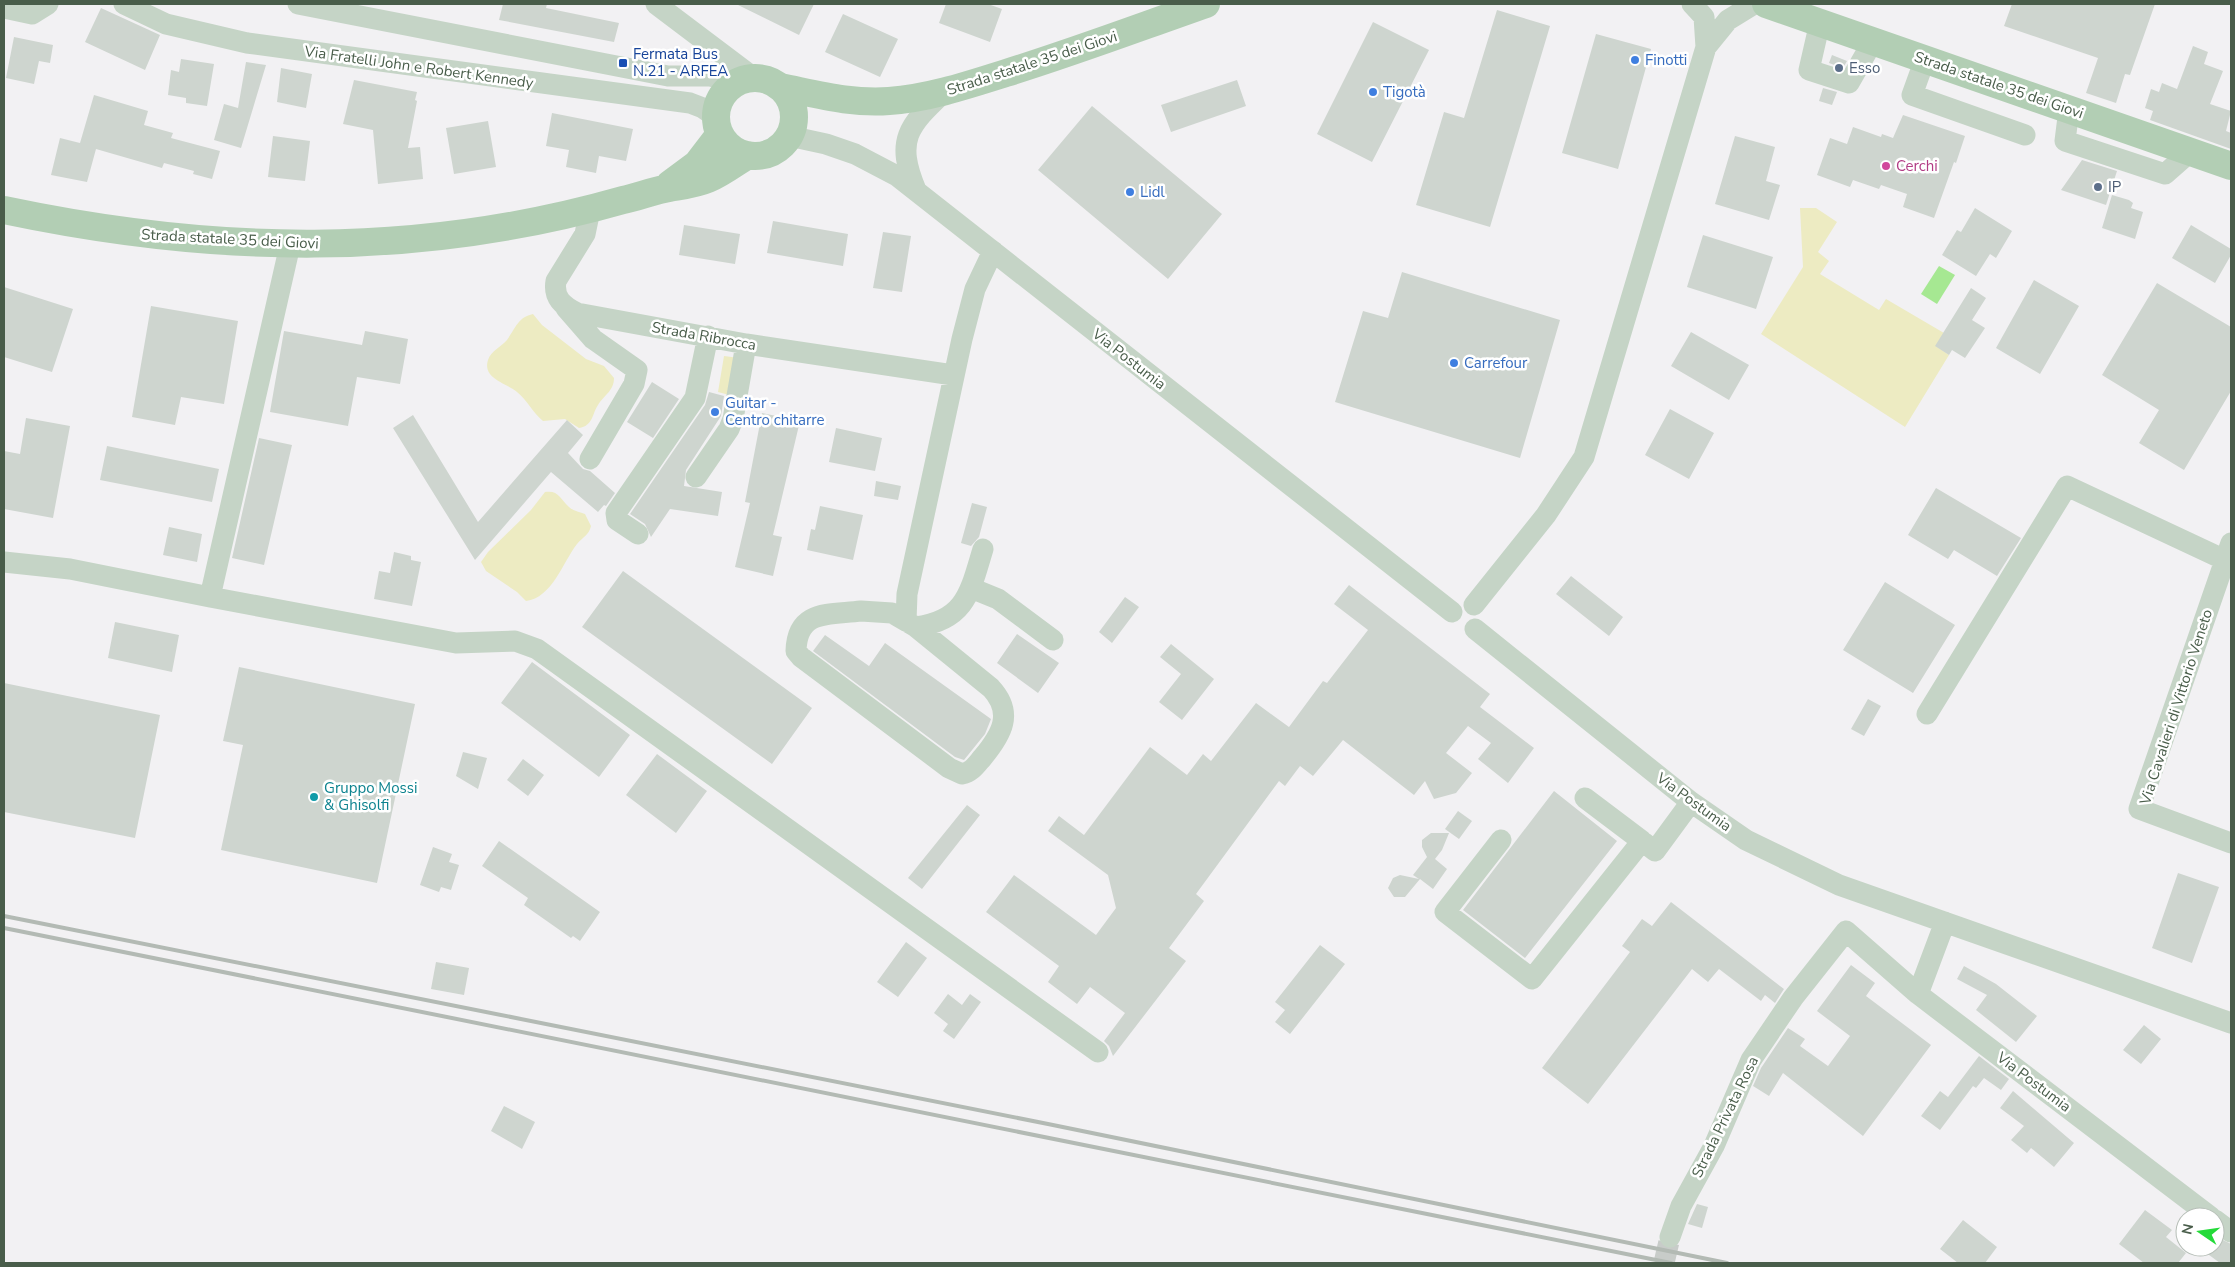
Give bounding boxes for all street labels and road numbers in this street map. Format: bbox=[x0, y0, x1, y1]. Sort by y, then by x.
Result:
street label: Strada statale 35 dei Giovi bbox=[944, 26, 1120, 100]
street label: Via Fratelli John e Robert Kennedy bbox=[302, 41, 535, 93]
street label: Strada statale 35 dei Giovi bbox=[1912, 47, 2086, 123]
street label: Strada statale 35 dei Giovi bbox=[141, 224, 319, 254]
street label: Strada Ribrocca bbox=[650, 317, 758, 355]
street label: Via Postumia bbox=[1087, 323, 1170, 394]
street label: Via Cavalieri di Vittorio Veneto bbox=[2135, 607, 2217, 808]
street label: Via Postumia bbox=[1652, 767, 1736, 836]
street label: Via Postumia bbox=[1992, 1047, 2075, 1117]
street label: Strada Privata Rosa bbox=[1687, 1053, 1763, 1181]

